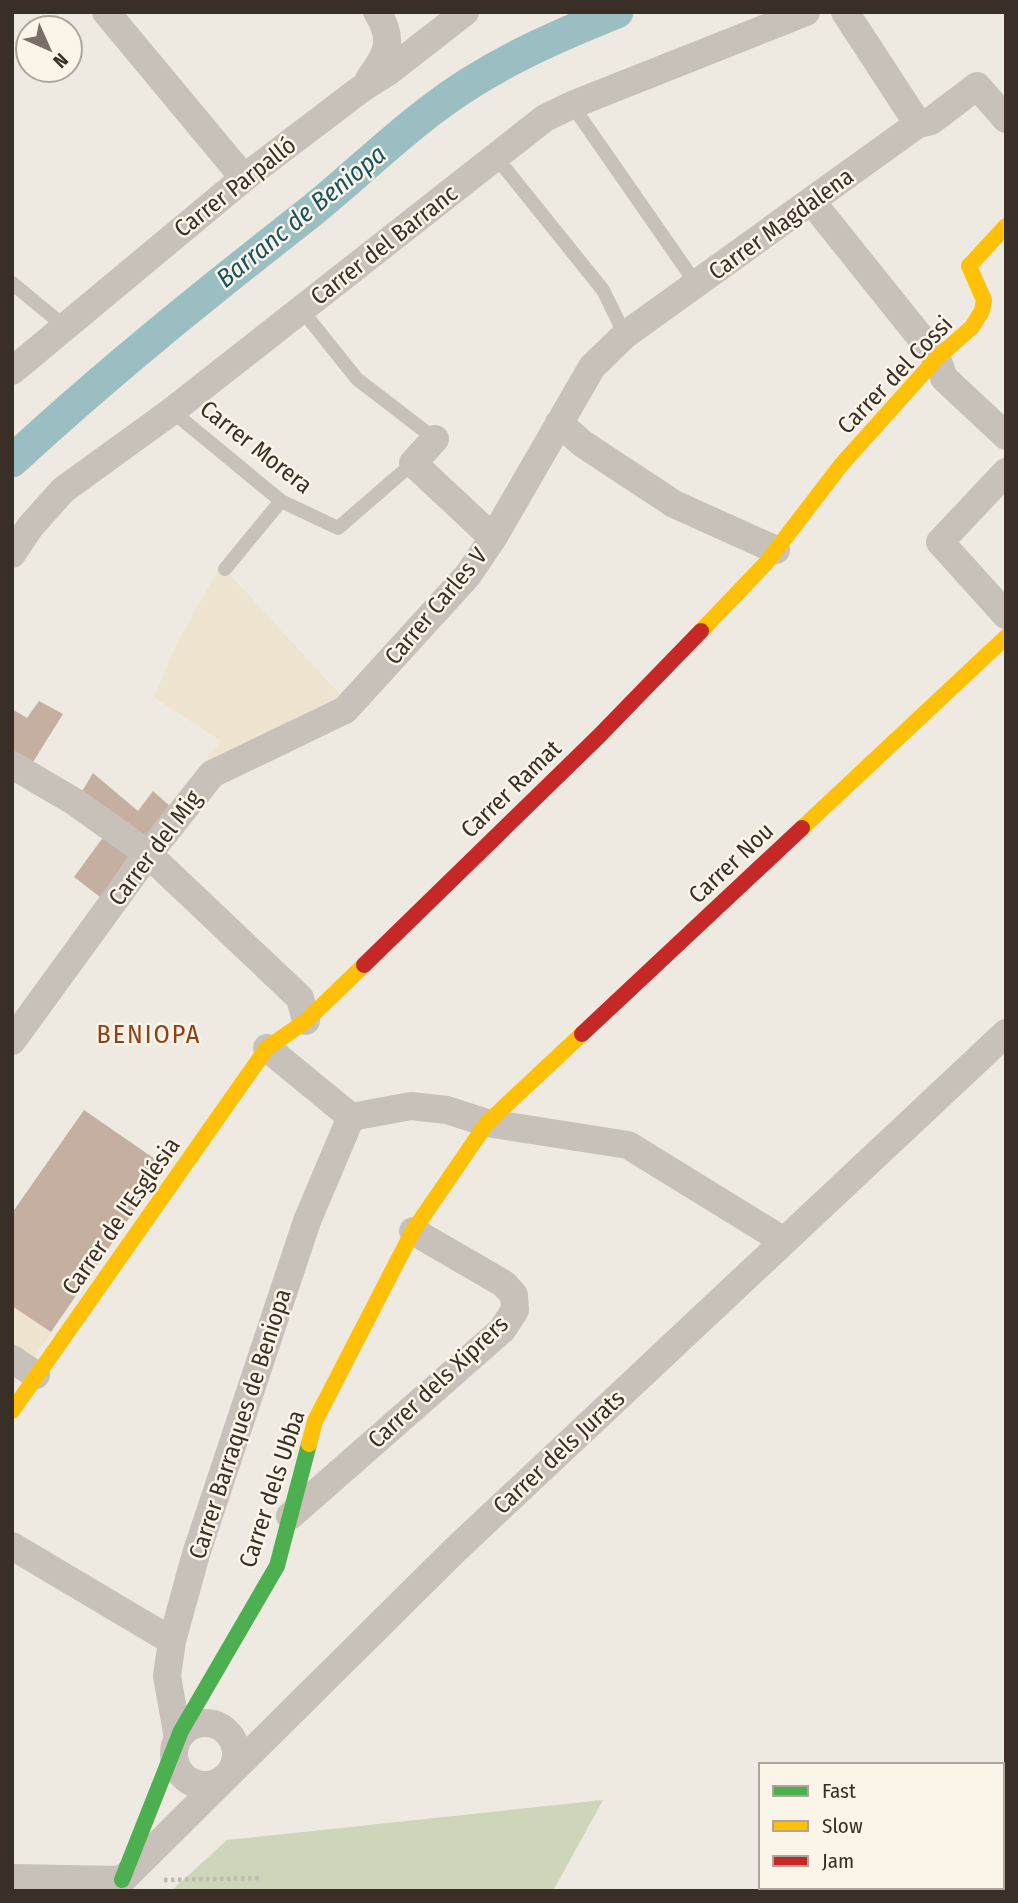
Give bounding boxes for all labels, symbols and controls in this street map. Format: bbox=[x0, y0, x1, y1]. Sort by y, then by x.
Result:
north arrow bbox=[14, 14, 84, 84]
text: N bbox=[49, 49, 73, 73]
street label: Carrer Parpalló bbox=[169, 131, 301, 243]
water label: Barranc de Beniopa bbox=[210, 139, 392, 294]
street label: Carrer Magdalena bbox=[703, 162, 859, 286]
street label: Carrer del Barranc bbox=[305, 179, 463, 311]
street label: Carrer del Cossi bbox=[832, 310, 958, 440]
street label: Carrer Morera bbox=[194, 395, 318, 499]
street label: Carrer Carles V bbox=[379, 541, 493, 670]
street label: Carrer Ramat bbox=[455, 734, 567, 844]
street label: Carrer del Mig bbox=[103, 784, 208, 911]
street label: Carrer Nou bbox=[683, 817, 779, 909]
district label: BENIOPA bbox=[96, 1019, 202, 1050]
street label: Carrer de l'Església bbox=[56, 1132, 186, 1300]
street label: Carrer Barraques de Beniopa bbox=[183, 1285, 297, 1563]
street label: Carrer dels Xiprers bbox=[362, 1310, 514, 1454]
street label: Carrer dels Jurats bbox=[488, 1384, 630, 1520]
street label: Carrer dels Ubba bbox=[233, 1407, 311, 1571]
legend bbox=[759, 1763, 1004, 1889]
text: Fast bbox=[822, 1778, 856, 1804]
text: Slow bbox=[822, 1813, 863, 1839]
text: Jam bbox=[822, 1848, 854, 1874]

